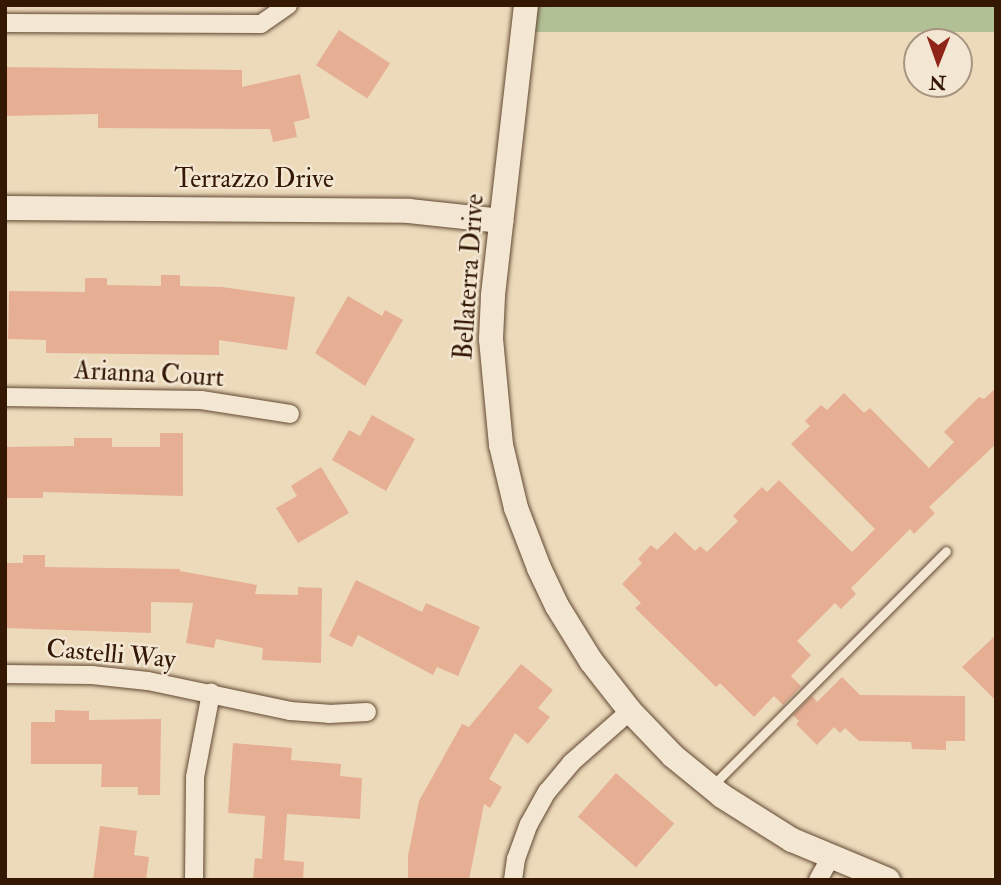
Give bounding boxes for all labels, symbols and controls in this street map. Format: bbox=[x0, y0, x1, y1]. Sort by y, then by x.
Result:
north arrow bbox=[903, 28, 973, 98]
text: N bbox=[929, 70, 946, 94]
street label: Terrazzo Drive bbox=[174, 164, 334, 196]
street label: Bellaterra Drive bbox=[449, 193, 491, 361]
street label: Arianna Court bbox=[73, 355, 225, 395]
street label: Castelli Way bbox=[45, 634, 177, 676]

